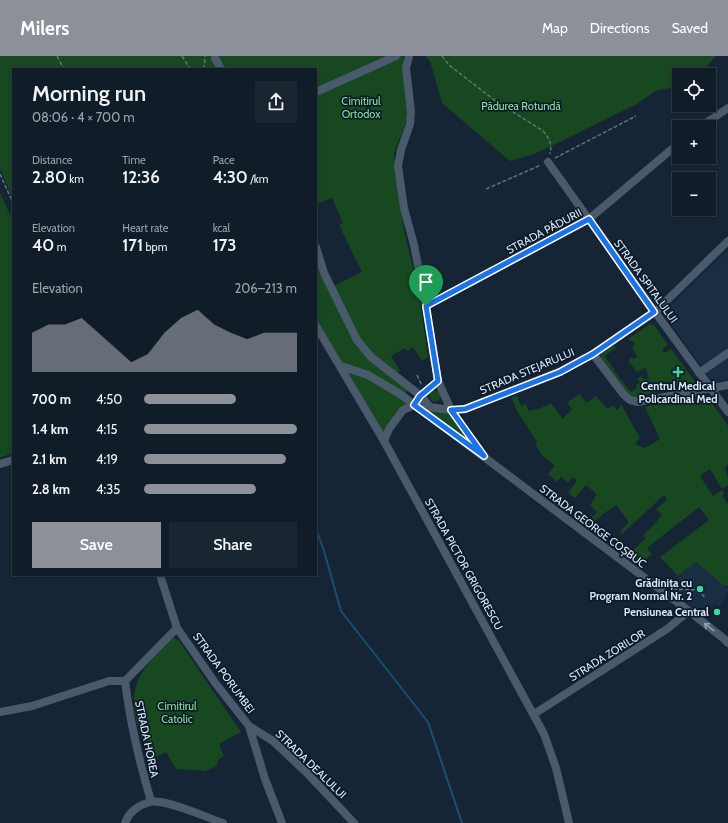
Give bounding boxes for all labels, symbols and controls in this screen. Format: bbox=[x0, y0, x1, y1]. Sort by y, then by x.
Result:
text: Milers bbox=[20, 17, 69, 40]
text: Map bbox=[542, 19, 568, 37]
text: Directions bbox=[590, 19, 650, 37]
text: Saved bbox=[672, 19, 708, 37]
map controls bbox=[672, 68, 716, 216]
button: locate bbox=[672, 68, 716, 112]
text: Morning run bbox=[32, 80, 146, 107]
button: share bbox=[255, 81, 297, 123]
park label: Cimitirul Ortodox bbox=[341, 94, 381, 121]
park label: Pădurea Rotundă bbox=[481, 99, 561, 113]
text: 08:06 · 4 × 700 m bbox=[32, 109, 135, 125]
button: + bbox=[672, 120, 716, 164]
text: Distance bbox=[32, 153, 73, 167]
text: Time bbox=[122, 153, 146, 167]
text: Pace bbox=[213, 153, 235, 167]
text: 2.80 bbox=[32, 167, 67, 187]
text: 12:36 bbox=[122, 167, 160, 187]
text: 4:30 bbox=[213, 167, 248, 187]
text: km bbox=[67, 172, 84, 186]
text: /km bbox=[248, 172, 268, 186]
button: − bbox=[672, 172, 716, 216]
street label: STRADA PĂDURII bbox=[504, 205, 584, 257]
text: Elevation bbox=[32, 221, 75, 235]
text: Heart rate bbox=[122, 221, 168, 235]
text: kcal bbox=[213, 221, 230, 235]
text: 40 bbox=[32, 235, 54, 255]
text: 171 bbox=[122, 235, 143, 255]
text: 173 bbox=[213, 235, 236, 255]
street label: STRADA SPITALULUI bbox=[611, 237, 681, 325]
text: m bbox=[54, 240, 66, 254]
text: bpm bbox=[143, 240, 167, 254]
pin bbox=[409, 265, 443, 306]
icon: arrive bbox=[415, 271, 437, 293]
text: Elevation bbox=[32, 280, 83, 296]
text: 206–213 m bbox=[234, 280, 297, 296]
street label: STRADA STEJARULUI bbox=[478, 345, 576, 397]
marker: Centrul Medical Policardinal Med bbox=[672, 366, 684, 378]
place label: Centrul Medical Policardinal Med bbox=[638, 379, 718, 406]
text: 700 m bbox=[32, 391, 71, 407]
text: 4:50 bbox=[96, 391, 122, 407]
text: 1.4 km bbox=[32, 421, 68, 437]
text: 4:15 bbox=[96, 421, 118, 437]
text: 2.1 km bbox=[32, 451, 67, 467]
text: 4:19 bbox=[96, 451, 118, 467]
text: 2.8 km bbox=[32, 481, 70, 497]
text: 4:35 bbox=[96, 481, 120, 497]
street label: STRADA GEORGE COȘBUC bbox=[536, 481, 649, 572]
street label: STRADA PICTOR GRIGORESCU bbox=[422, 496, 506, 632]
button: Save bbox=[32, 522, 161, 568]
button: Share bbox=[169, 522, 297, 568]
place label: Grădinița cu Program Normal Nr. 2 bbox=[589, 576, 692, 603]
marker: Grădinița cu Program Normal Nr. 2 bbox=[695, 584, 705, 594]
place label: Pensiunea Central bbox=[624, 605, 709, 619]
marker: Pensiunea Central bbox=[712, 607, 722, 617]
one-way arrow bbox=[703, 623, 714, 631]
street label: STRADA ZORILOR bbox=[566, 626, 648, 684]
street label: STRADA PORUMBEI bbox=[190, 630, 258, 716]
street label: STRADA HOREA bbox=[132, 699, 162, 779]
park label: Cimitirul Catolic bbox=[157, 699, 197, 726]
street label: STRADA DEALULUI bbox=[273, 727, 349, 801]

